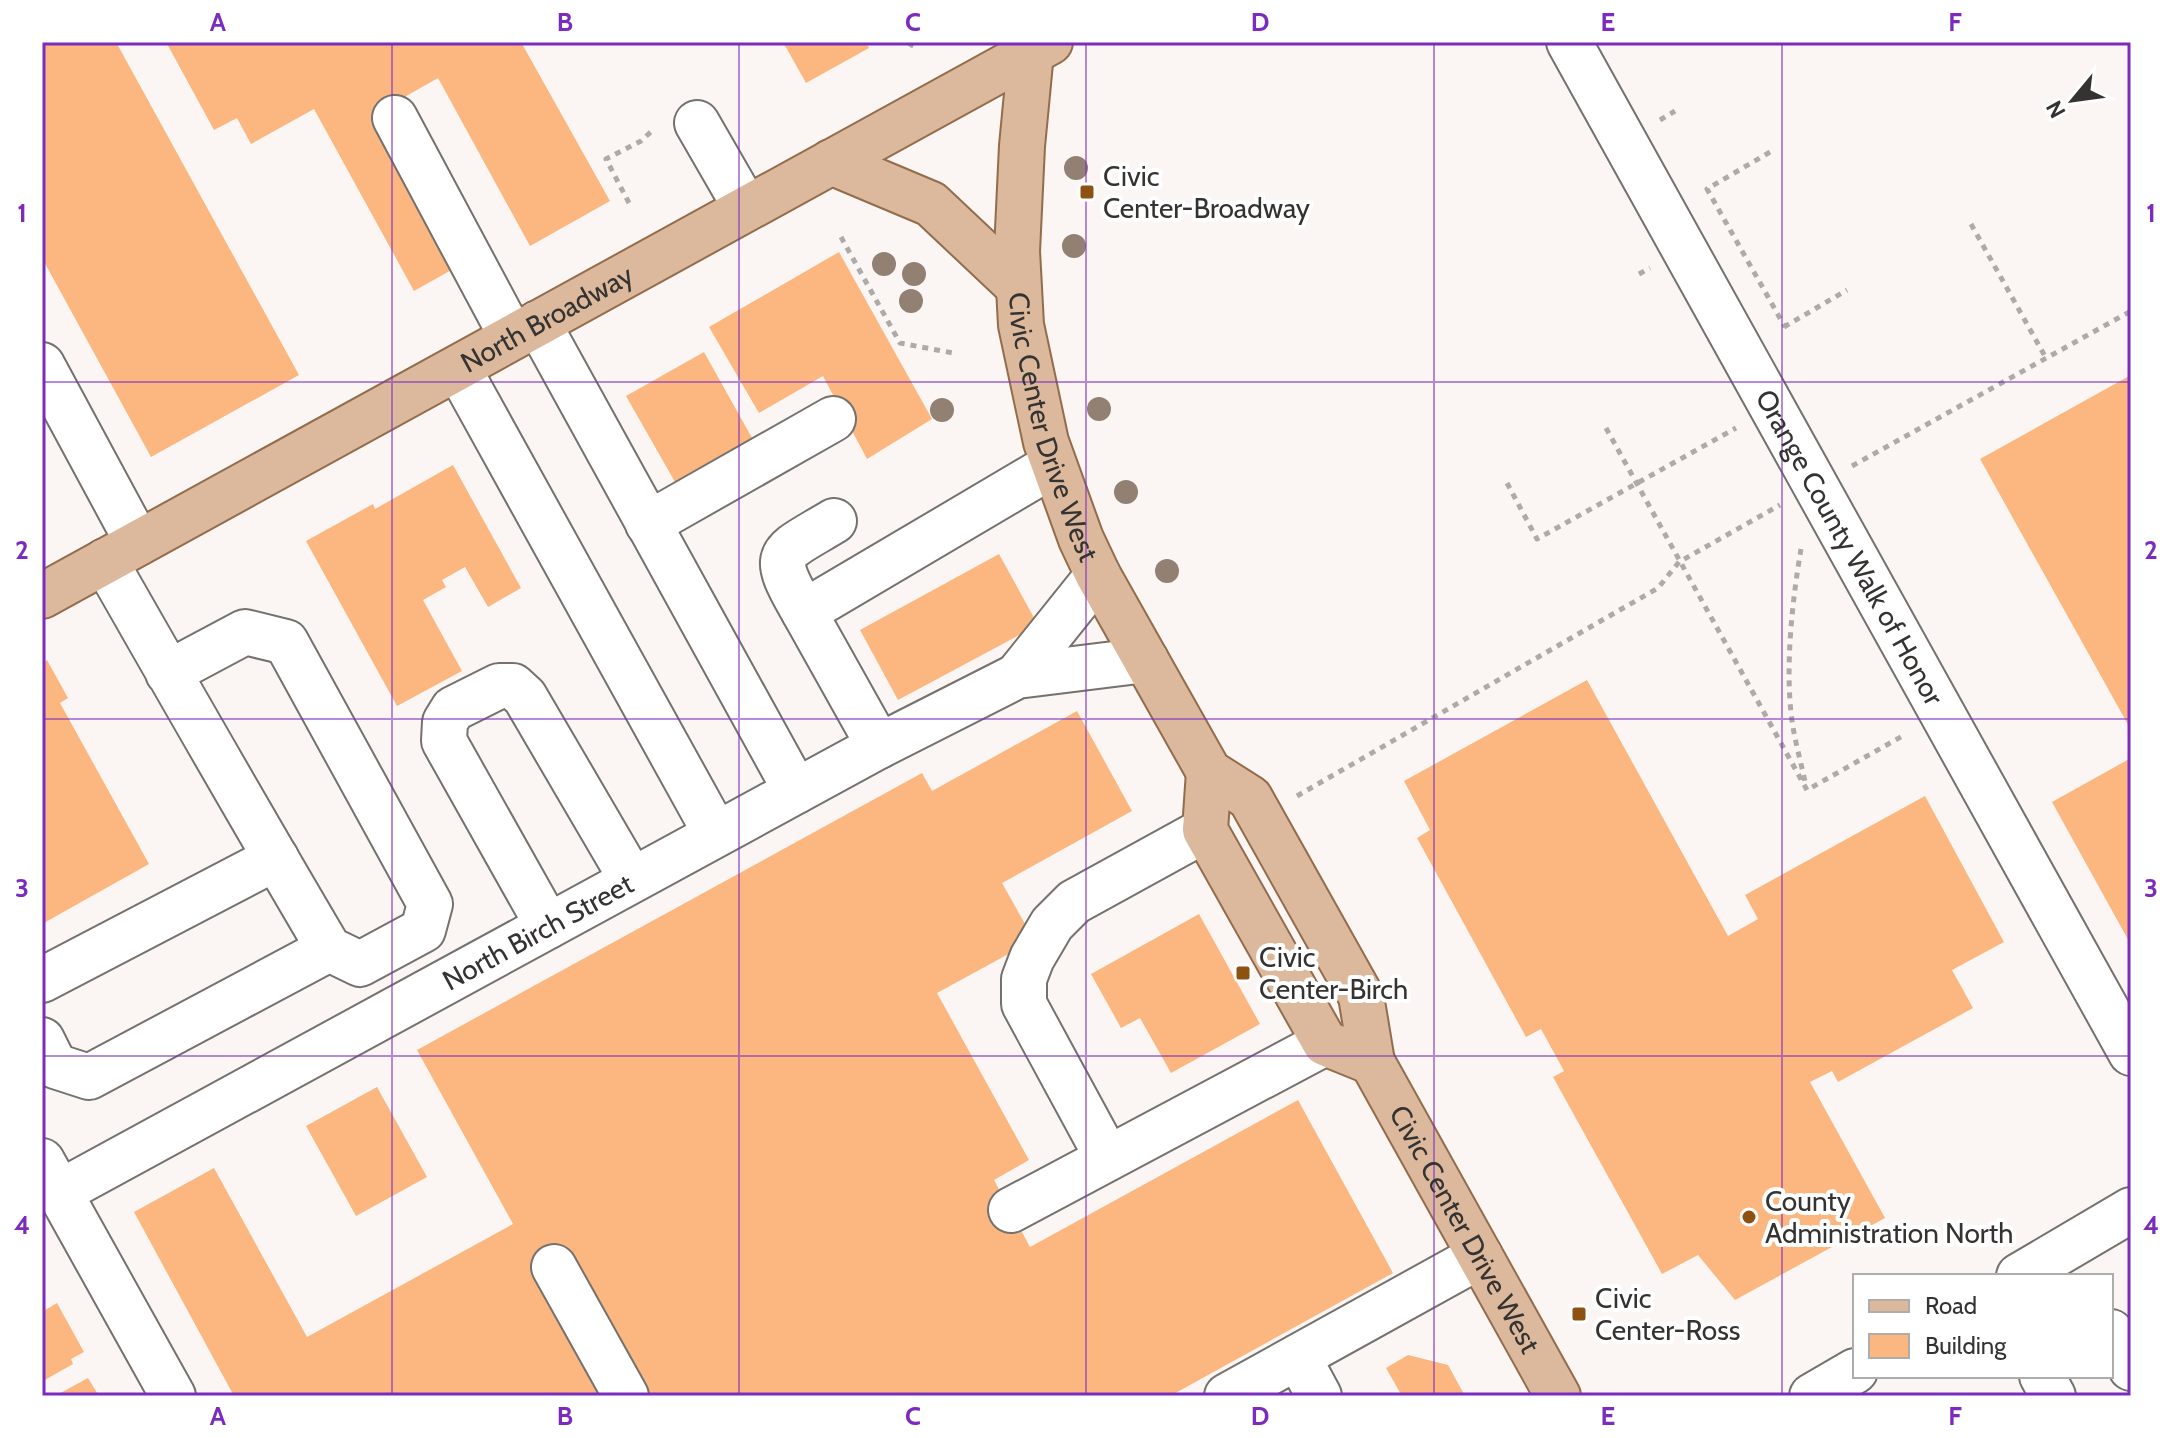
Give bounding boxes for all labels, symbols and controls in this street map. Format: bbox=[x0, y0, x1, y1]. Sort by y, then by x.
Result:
text: A bbox=[210, 6, 227, 38]
text: B bbox=[557, 6, 573, 38]
text: C bbox=[905, 6, 921, 38]
text: D bbox=[1251, 6, 1269, 38]
text: E bbox=[1601, 6, 1615, 38]
text: F bbox=[1948, 6, 1962, 38]
north arrow bbox=[2033, 60, 2113, 140]
text: N bbox=[2040, 96, 2072, 123]
place label: Civic Center-Broadway bbox=[1103, 159, 1310, 225]
marker: Civic Center-Broadway bbox=[1078, 183, 1096, 201]
text: 1 bbox=[17, 197, 27, 229]
text: 1 bbox=[2146, 197, 2156, 229]
street label: North Broadway bbox=[455, 258, 639, 380]
street label: Civic Center Drive West bbox=[1002, 291, 1106, 567]
street label: Orange County Walk of Honor bbox=[1749, 383, 1951, 711]
text: 2 bbox=[15, 534, 29, 566]
text: 2 bbox=[2144, 534, 2158, 566]
street label: North Birch Street bbox=[437, 866, 639, 997]
text: 3 bbox=[15, 872, 29, 904]
text: 3 bbox=[2144, 872, 2158, 904]
place label: Civic Center-Birch bbox=[1259, 940, 1408, 1006]
marker: Civic Center-Birch bbox=[1234, 964, 1252, 982]
street label: Civic Center Drive West bbox=[1382, 1099, 1548, 1359]
place label: County Administration North bbox=[1765, 1184, 2013, 1250]
marker: County Administration North bbox=[1740, 1208, 1758, 1226]
text: 4 bbox=[14, 1209, 30, 1241]
text: 4 bbox=[2143, 1209, 2159, 1241]
legend bbox=[1853, 1274, 2113, 1378]
place label: Civic Center-Ross bbox=[1595, 1281, 1740, 1347]
text: Road bbox=[1925, 1291, 1977, 1320]
marker: Civic Center-Ross bbox=[1570, 1305, 1588, 1323]
text: Building bbox=[1925, 1331, 2007, 1360]
text: A bbox=[210, 1400, 227, 1432]
text: B bbox=[557, 1400, 573, 1432]
text: C bbox=[905, 1400, 921, 1432]
text: D bbox=[1251, 1400, 1269, 1432]
text: E bbox=[1601, 1400, 1615, 1432]
text: F bbox=[1948, 1400, 1962, 1432]

